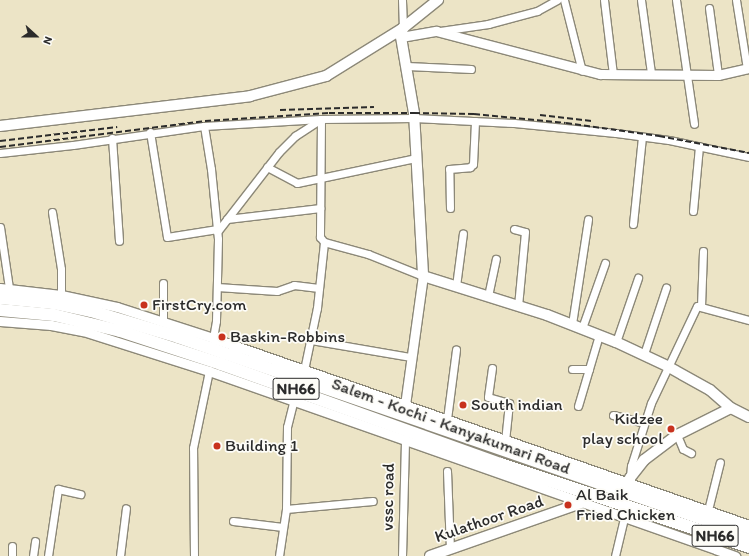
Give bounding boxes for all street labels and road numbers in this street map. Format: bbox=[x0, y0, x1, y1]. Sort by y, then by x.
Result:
street label: Salem - Kochi - Kanyakumari Road bbox=[329, 373, 573, 479]
road number: NH66 bbox=[272, 375, 320, 403]
street label: vssc road bbox=[377, 463, 399, 531]
street label: Kulathoor Road bbox=[432, 491, 546, 547]
road number: NH66 bbox=[691, 522, 739, 550]

